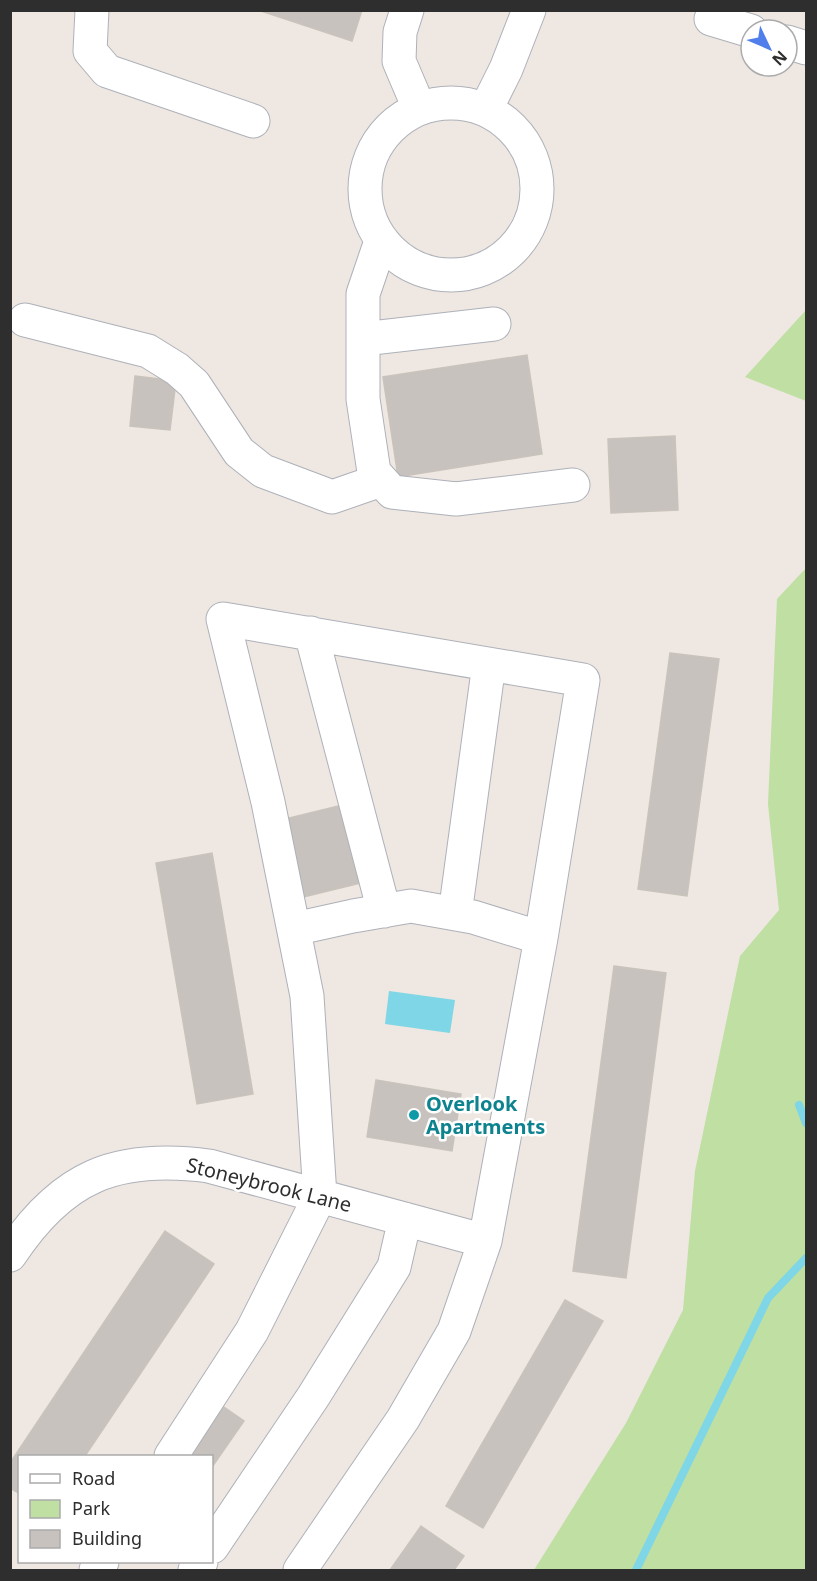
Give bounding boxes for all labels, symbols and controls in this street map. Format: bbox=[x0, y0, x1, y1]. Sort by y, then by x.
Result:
north arrow bbox=[739, 18, 799, 78]
text: N bbox=[767, 46, 792, 71]
place label: Overlook Apartments bbox=[426, 1090, 545, 1140]
marker: Overlook Apartments bbox=[407, 1108, 421, 1122]
street label: Stoneybrook Lane bbox=[184, 1151, 355, 1218]
legend bbox=[18, 1455, 213, 1563]
text: Road bbox=[72, 1466, 115, 1490]
text: Park bbox=[72, 1496, 110, 1520]
text: Building bbox=[72, 1526, 142, 1550]

